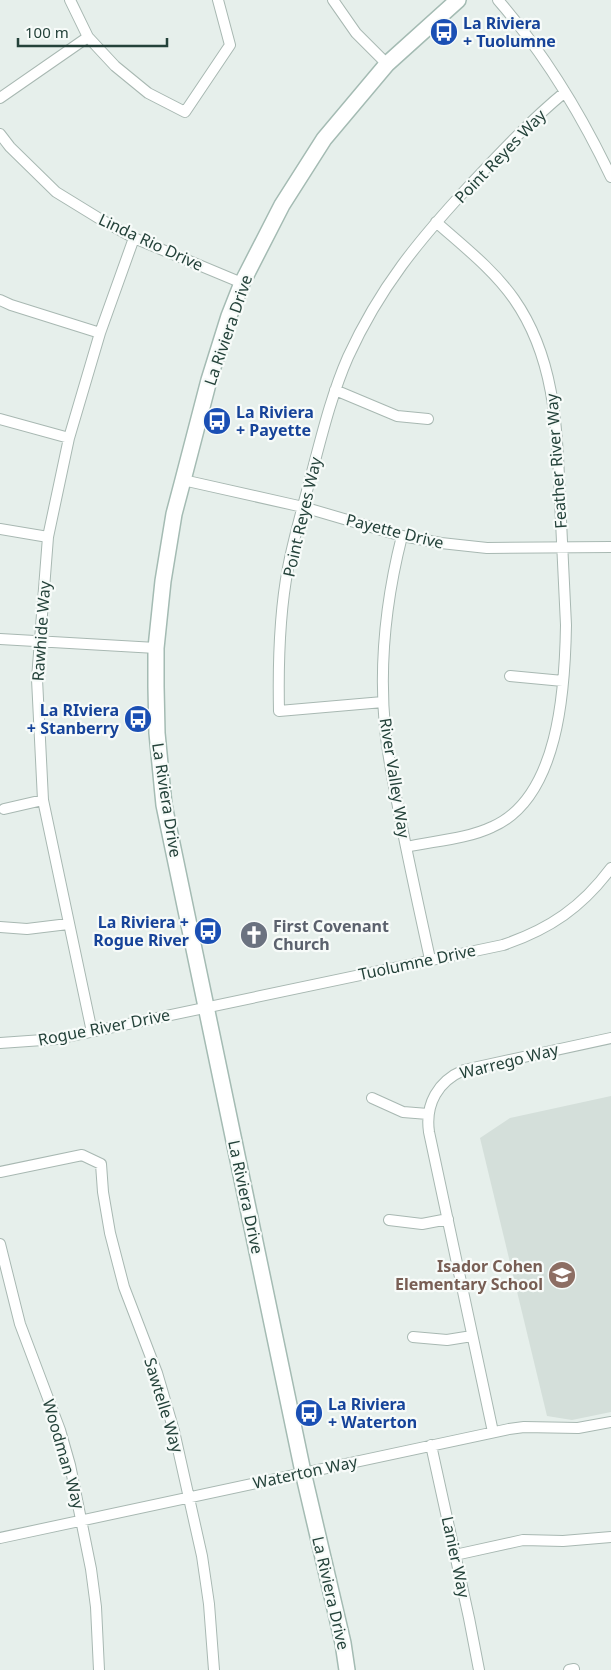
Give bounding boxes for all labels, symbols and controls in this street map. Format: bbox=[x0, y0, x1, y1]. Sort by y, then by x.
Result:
place label: La Riviera + Tuolumne bbox=[463, 12, 556, 52]
scale bar bbox=[18, 15, 166, 47]
bus stop icon: La Riviera + Tuolumne bbox=[429, 17, 459, 47]
text: 100 m bbox=[25, 22, 69, 42]
street label: Point Reyes Way bbox=[449, 104, 551, 208]
street label: Linda Rio Drive bbox=[95, 208, 207, 276]
street label: La Riviera Drive bbox=[199, 272, 257, 388]
street label: Feather River Way bbox=[540, 392, 572, 529]
place label: La Riviera + Payette bbox=[236, 401, 314, 441]
bus stop icon: La Riviera + Payette bbox=[202, 406, 232, 436]
street label: Point Reyes Way bbox=[277, 454, 327, 579]
street label: Payette Drive bbox=[344, 508, 446, 554]
street label: Rawhide Way bbox=[27, 579, 56, 682]
place label: La RIviera + Stanberry bbox=[27, 699, 120, 739]
bus stop icon: La RIviera + Stanberry bbox=[123, 704, 153, 734]
street label: River Valley Way bbox=[375, 716, 415, 840]
street label: La Riviera Drive bbox=[147, 741, 187, 859]
place label: La Riviera + Rogue River bbox=[93, 911, 189, 951]
place label: First Covenant Church bbox=[273, 915, 389, 955]
bus stop icon: La Riviera + Rogue River bbox=[193, 916, 223, 946]
church icon: First Covenant Church bbox=[239, 920, 269, 950]
street label: Tuolumne Drive bbox=[356, 939, 478, 985]
street label: Rogue River Drive bbox=[36, 1003, 172, 1051]
street label: Warrego Way bbox=[457, 1038, 561, 1084]
street label: La Riviera Drive bbox=[223, 1138, 269, 1256]
place label: Isador Cohen Elementary School bbox=[395, 1255, 543, 1295]
school or university icon: Isador Cohen Elementary School bbox=[547, 1260, 577, 1290]
street label: Sawtelle Way bbox=[139, 1355, 189, 1456]
place label: La Riviera + Waterton bbox=[328, 1393, 417, 1433]
street label: Woodman Way bbox=[38, 1396, 90, 1512]
bus stop icon: La Riviera + Waterton bbox=[294, 1398, 324, 1428]
street label: Waterton Way bbox=[251, 1450, 360, 1494]
street label: Lanier Way bbox=[437, 1514, 476, 1601]
street label: La Riviera Drive bbox=[307, 1534, 355, 1652]

